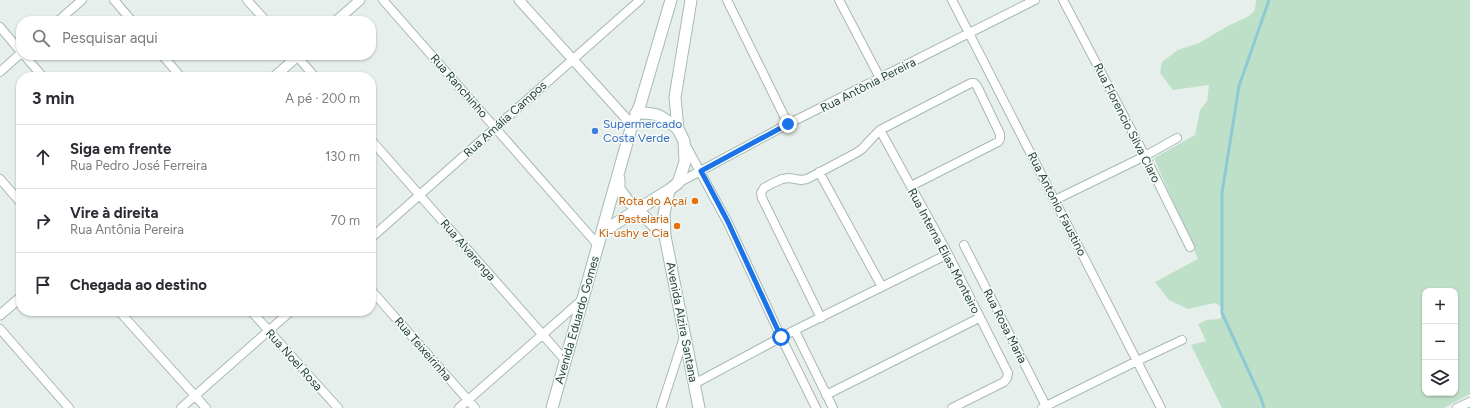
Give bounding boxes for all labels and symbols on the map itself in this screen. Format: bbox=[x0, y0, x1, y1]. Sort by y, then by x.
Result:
street label: Rua Ranchinho bbox=[427, 51, 491, 121]
street label: Rua Antônia Pereira bbox=[818, 55, 918, 115]
street label: Rua Florencio Silva Claro bbox=[1091, 61, 1163, 185]
street label: Rua Amália Campos bbox=[461, 78, 550, 160]
route end bbox=[779, 115, 797, 133]
place label: Supermercado Costa Verde bbox=[603, 117, 682, 145]
marker: Supermercado Costa Verde bbox=[590, 126, 600, 136]
street label: Rua Antonio Faustino bbox=[1025, 150, 1089, 258]
street label: Rua Interna Elias Monteiro bbox=[905, 186, 983, 316]
place label: Rota do Açaí bbox=[619, 194, 688, 208]
marker: Rota do Açaí bbox=[690, 196, 700, 206]
place label: Pastelaria Ki-ushy e Cia bbox=[599, 212, 669, 240]
street label: Rua Alvarenga bbox=[438, 216, 498, 284]
marker: Pastelaria Ki-ushy e Cia bbox=[672, 221, 682, 231]
street label: Avenida Eduardo Gomes bbox=[552, 254, 602, 386]
street label: Avenida Alzira Santana bbox=[663, 261, 701, 383]
street label: Rua Rosa Maria bbox=[980, 286, 1030, 366]
street label: Rua Teixeirinha bbox=[392, 314, 454, 384]
street label: Rua Noel Rosa bbox=[263, 326, 325, 394]
route start bbox=[772, 328, 790, 346]

